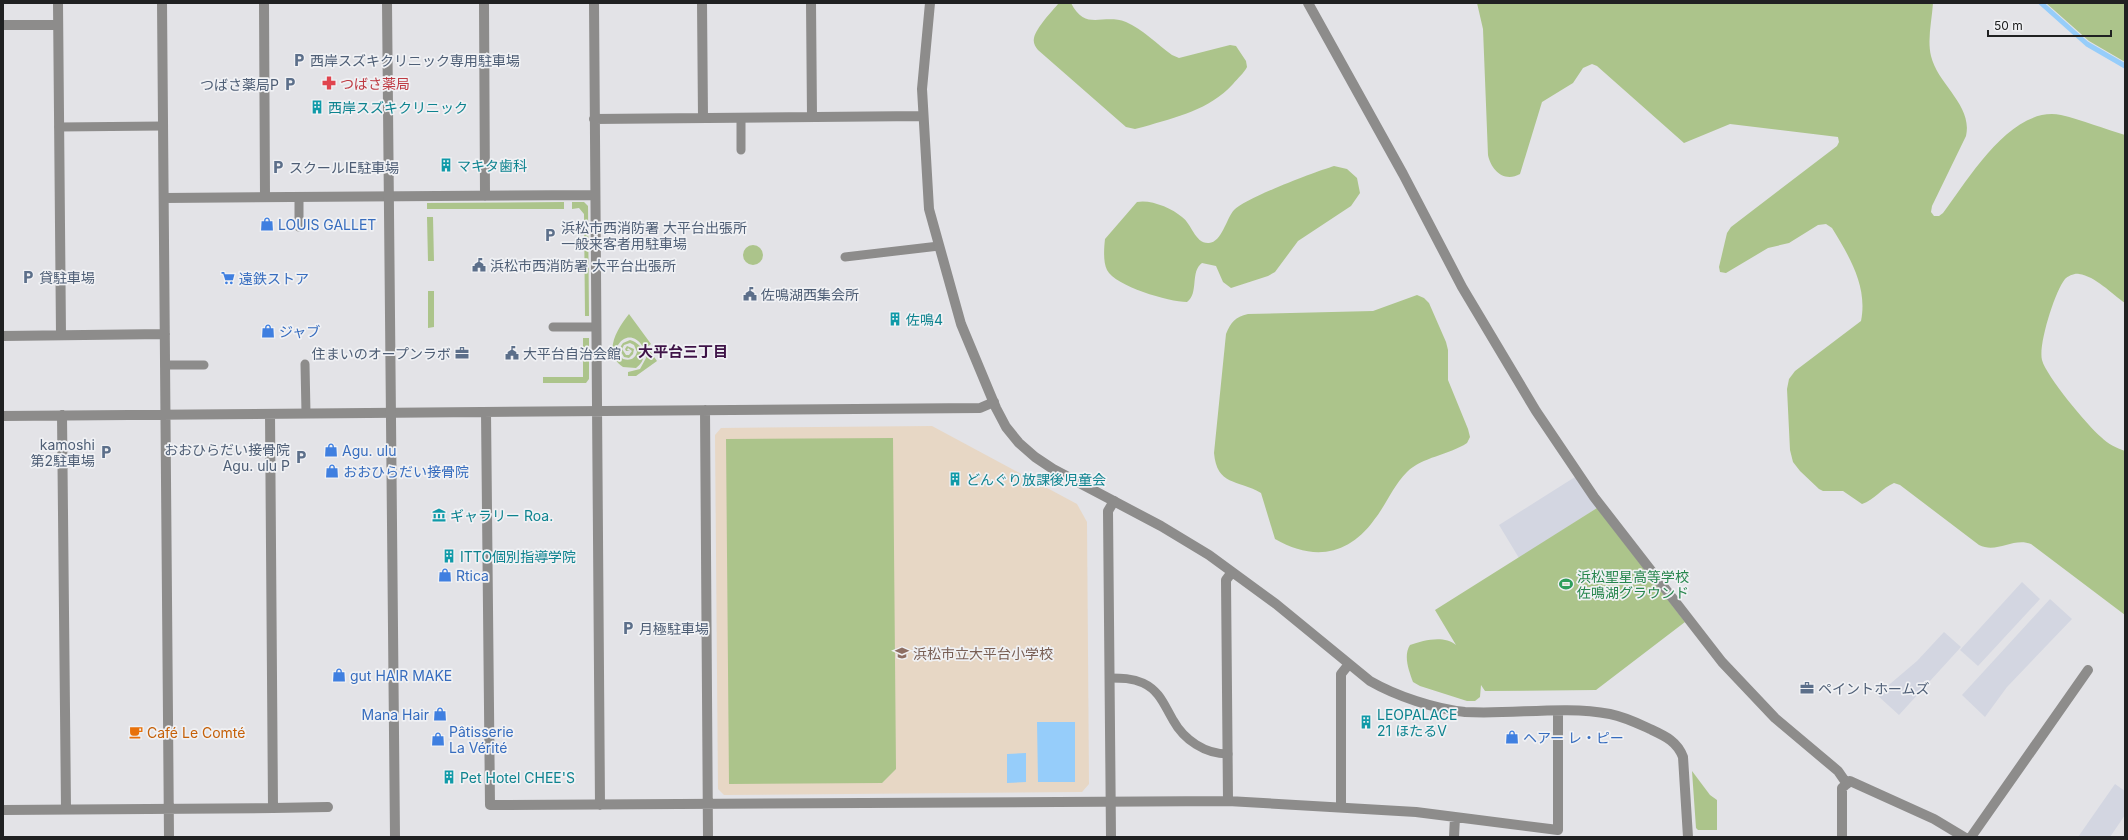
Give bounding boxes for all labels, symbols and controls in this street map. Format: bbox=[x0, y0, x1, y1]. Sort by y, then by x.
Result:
scale bar bbox=[1988, 12, 2111, 38]
text: 50 m bbox=[1994, 18, 2023, 33]
parking icon: 西岸スズキクリニック専用駐車場 bbox=[291, 52, 307, 68]
place label: 西岸スズキクリニック専用駐車場 bbox=[310, 52, 520, 69]
pharmacy icon: つばさ薬局 bbox=[321, 75, 337, 91]
place label: つばさ薬局 bbox=[340, 75, 410, 92]
place label: つばさ薬局P bbox=[200, 76, 279, 93]
parking icon: つばさ薬局P bbox=[282, 76, 298, 92]
building icon: 西岸スズキクリニック bbox=[309, 99, 325, 115]
place label: 西岸スズキクリニック bbox=[328, 99, 468, 116]
building icon: マキタ歯科 bbox=[438, 157, 454, 173]
place label: マキタ歯科 bbox=[457, 157, 527, 174]
parking icon: スクールIE駐車場 bbox=[270, 159, 286, 175]
place label: スクールIE駐車場 bbox=[289, 159, 399, 176]
shop icon: LOUIS GALLET bbox=[259, 216, 275, 232]
place label: LOUIS GALLET bbox=[278, 216, 376, 233]
place label: 浜松市西消防署 大平台出張所 一般来客者用駐車場 bbox=[561, 219, 747, 252]
parking icon: 浜松市西消防署 大平台出張所 一般来客者用駐車場 bbox=[542, 227, 558, 243]
public building icon: 浜松市西消防署 大平台出張所 bbox=[471, 257, 487, 273]
place label: 浜松市西消防署 大平台出張所 bbox=[490, 257, 676, 274]
parking icon: 貸駐車場 bbox=[20, 269, 36, 285]
place label: 貸駐車場 bbox=[39, 269, 95, 286]
supermarket icon: 遠鉄ストア bbox=[220, 270, 236, 286]
place label: 遠鉄ストア bbox=[239, 270, 309, 287]
public building icon: 佐鳴湖西集会所 bbox=[742, 286, 758, 302]
place label: 佐鳴湖西集会所 bbox=[761, 286, 859, 303]
building icon: 佐鳴4 bbox=[887, 311, 903, 327]
place label: 佐鳴4 bbox=[906, 311, 943, 328]
shop icon: ジャブ bbox=[260, 323, 276, 339]
place label: ジャブ bbox=[279, 323, 320, 340]
district label: 大平台三丁目 bbox=[638, 342, 728, 361]
place label: 住まいのオープンラボ bbox=[312, 345, 451, 362]
office icon: 住まいのオープンラボ bbox=[454, 345, 470, 361]
public building icon: 大平台自治会館 bbox=[504, 345, 520, 361]
place label: 大平台自治会館 bbox=[523, 345, 621, 362]
place label: kamoshi 第2駐車場 bbox=[30, 436, 95, 469]
place label: おおひらだい接骨院 Agu. ulu P bbox=[164, 441, 290, 474]
shop icon: Agu. ulu bbox=[323, 442, 339, 458]
place label: Agu. ulu bbox=[342, 442, 396, 459]
parking icon: kamoshi 第2駐車場 bbox=[98, 444, 114, 460]
parking icon: おおひらだい接骨院 Agu. ulu P bbox=[293, 449, 309, 465]
shop icon: おおひらだい接骨院 bbox=[324, 463, 340, 479]
place label: おおひらだい接骨院 bbox=[343, 463, 469, 480]
building icon: どんぐり放課後児童会 bbox=[947, 471, 963, 487]
place label: どんぐり放課後児童会 bbox=[966, 471, 1106, 488]
museum icon: ギャラリー Roa. bbox=[431, 507, 447, 523]
place label: ギャラリー Roa. bbox=[450, 507, 553, 524]
building icon: ITTO個別指導学院 bbox=[441, 548, 457, 564]
place label: ITTO個別指導学院 bbox=[460, 548, 576, 565]
shop icon: Rtica bbox=[437, 567, 453, 583]
place label: Rtica bbox=[456, 567, 489, 584]
place label: 浜松聖星高等学校 佐鳴湖グラウンド bbox=[1577, 568, 1689, 601]
sports icon: 浜松聖星高等学校 佐鳴湖グラウンド bbox=[1558, 576, 1574, 592]
parking icon: 月極駐車場 bbox=[620, 620, 636, 636]
place label: 月極駐車場 bbox=[639, 620, 709, 637]
school or university icon: 浜松市立大平台小学校 bbox=[894, 645, 910, 661]
place label: 浜松市立大平台小学校 bbox=[913, 645, 1053, 662]
shop icon: gut HAIR MAKE bbox=[331, 667, 347, 683]
place label: gut HAIR MAKE bbox=[350, 667, 452, 684]
office icon: ペイントホームズ bbox=[1799, 680, 1815, 696]
place label: ペイントホームズ bbox=[1818, 680, 1930, 697]
place label: Mana Hair bbox=[361, 706, 429, 723]
shop icon: Mana Hair bbox=[432, 706, 448, 722]
place label: LEOPALACE 21 ほたるⅤ bbox=[1377, 706, 1457, 739]
building icon: LEOPALACE 21 ほたるⅤ bbox=[1358, 714, 1374, 730]
place label: Pâtisserie La Vérité bbox=[449, 723, 514, 756]
cafe icon: Café Le Comté bbox=[128, 724, 144, 740]
place label: Café Le Comté bbox=[147, 724, 245, 741]
shop icon: ヘアー レ・ピー bbox=[1504, 729, 1520, 745]
place label: ヘアー レ・ピー bbox=[1523, 729, 1624, 746]
shop icon: Pâtisserie La Vérité bbox=[430, 731, 446, 747]
building icon: Pet Hotel CHEE'S bbox=[441, 769, 457, 785]
place label: Pet Hotel CHEE'S bbox=[460, 769, 575, 786]

